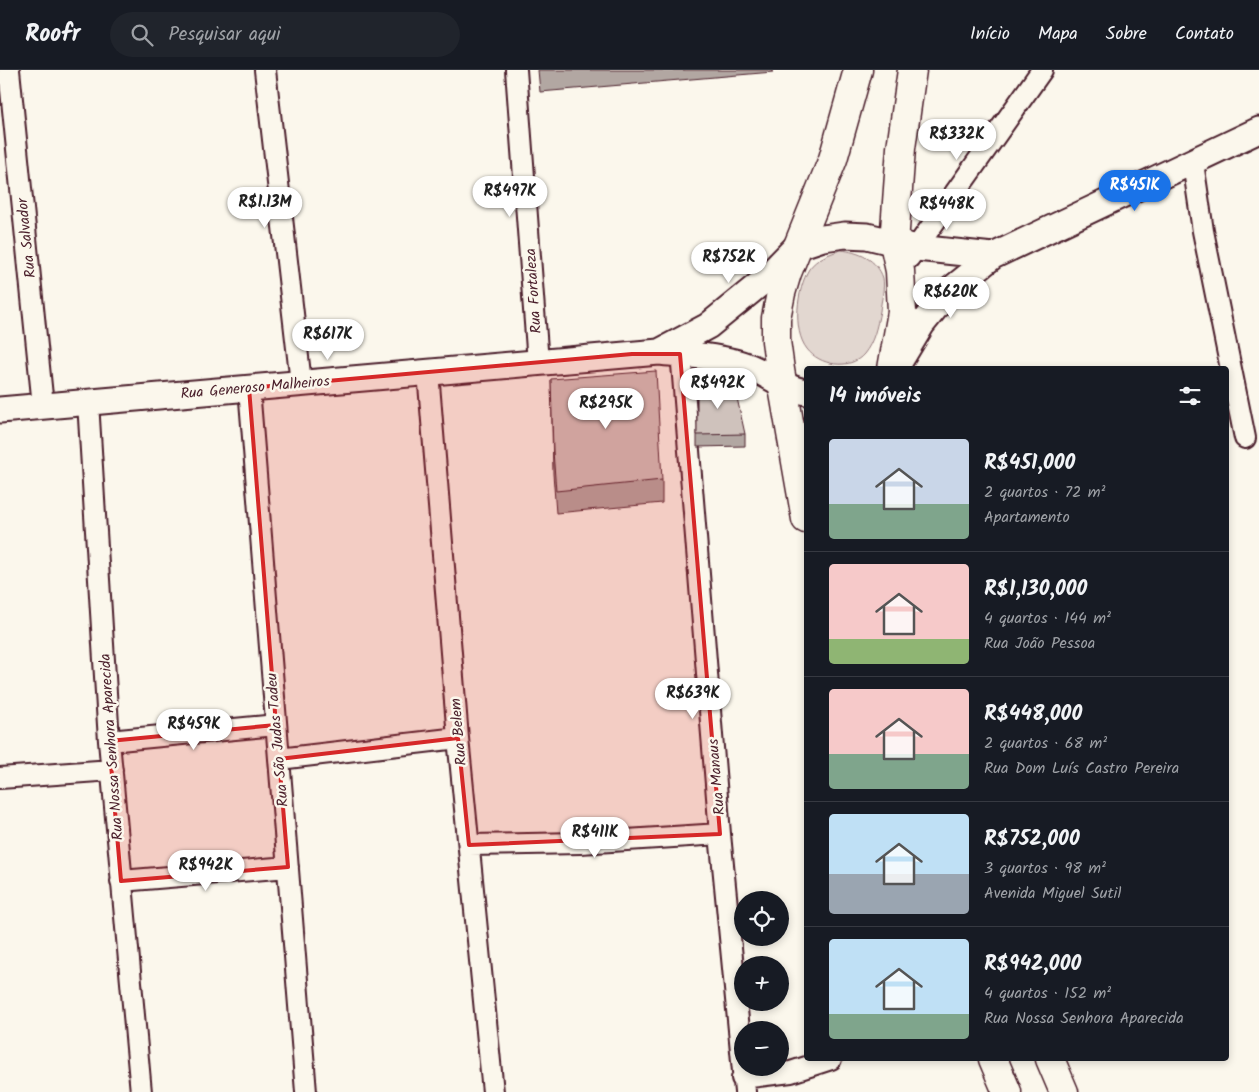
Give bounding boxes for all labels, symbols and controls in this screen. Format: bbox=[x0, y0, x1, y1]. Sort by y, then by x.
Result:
search box bbox=[110, 12, 460, 57]
text: Roofr bbox=[25, 15, 80, 54]
text: Pesquisar aqui bbox=[168, 20, 281, 50]
text: Início bbox=[970, 20, 1010, 49]
text: Mapa bbox=[1038, 20, 1078, 49]
text: Sobre bbox=[1106, 20, 1147, 49]
text: Contato bbox=[1175, 20, 1234, 49]
icon: search bbox=[128, 21, 156, 49]
pin: R$332K bbox=[916, 118, 998, 161]
text: R$332K bbox=[929, 122, 985, 147]
pin: R$451K bbox=[1094, 170, 1176, 212]
text: R$451K bbox=[1110, 173, 1160, 198]
pin: R$497K bbox=[469, 176, 551, 218]
text: R$497K bbox=[483, 179, 537, 204]
pin: R$1.13M bbox=[219, 186, 311, 229]
pin: R$448K bbox=[906, 189, 988, 231]
text: R$1.13M bbox=[238, 190, 292, 215]
text: R$448K bbox=[919, 192, 975, 217]
street label: Rua Salvador bbox=[11, 196, 43, 279]
pin: R$752K bbox=[688, 242, 770, 284]
text: R$752K bbox=[702, 245, 756, 270]
street label: Rua Fortaleza bbox=[519, 247, 549, 334]
pin: R$620K bbox=[910, 276, 992, 319]
text: R$620K bbox=[924, 280, 978, 305]
pin: R$617K bbox=[287, 318, 369, 361]
text: R$617K bbox=[303, 322, 353, 347]
pin: R$492K bbox=[677, 368, 759, 410]
street label: Rua Generoso Malheiros bbox=[179, 369, 331, 406]
text: R$492K bbox=[691, 371, 745, 396]
text: 14 imóveis bbox=[829, 380, 921, 413]
icon: filters bbox=[1176, 382, 1204, 410]
pin: R$295K bbox=[565, 388, 647, 430]
text: R$295K bbox=[579, 391, 633, 416]
text: R$451,000 bbox=[984, 447, 1075, 480]
icon: home bbox=[869, 459, 929, 519]
text: 2 quartos · 72 m² bbox=[984, 480, 1105, 505]
text: Apartamento bbox=[984, 505, 1070, 530]
text: R$1,130,000 bbox=[984, 573, 1087, 606]
icon: home bbox=[869, 584, 929, 644]
text: 4 quartos · 144 m² bbox=[984, 606, 1111, 631]
text: Rua João Pessoa bbox=[984, 631, 1095, 656]
street label: Rua Nossa Senhora Aparecida bbox=[93, 653, 130, 841]
street label: Rua São Judas Tadeu bbox=[260, 672, 296, 808]
pin: R$639K bbox=[652, 678, 734, 720]
text: R$639K bbox=[666, 681, 720, 706]
street label: Rua Belem bbox=[444, 697, 474, 767]
text: R$448,000 bbox=[984, 698, 1082, 731]
pin: R$459K bbox=[153, 708, 235, 751]
icon: home bbox=[869, 709, 929, 769]
text: R$459K bbox=[167, 712, 221, 737]
text: 2 quartos · 68 m² bbox=[984, 731, 1107, 756]
street label: Rua Manaus bbox=[702, 737, 732, 816]
text: Rua Dom Luís Castro Pereira bbox=[984, 756, 1179, 781]
pin: R$411K bbox=[554, 816, 636, 859]
text: R$411K bbox=[571, 820, 619, 845]
text: R$752,000 bbox=[984, 823, 1080, 856]
icon: home bbox=[869, 834, 929, 894]
pin: R$942K bbox=[165, 850, 247, 892]
text: R$942K bbox=[179, 853, 233, 878]
text: 3 quartos · 98 m² bbox=[984, 856, 1106, 881]
text: Avenida Miguel Sutil bbox=[984, 881, 1121, 906]
map controls bbox=[734, 891, 789, 1076]
button: locate bbox=[734, 891, 789, 946]
text: R$942,000 bbox=[984, 948, 1081, 981]
button: + bbox=[734, 956, 789, 1011]
icon: home bbox=[869, 959, 929, 1019]
text: 4 quartos · 152 m² bbox=[984, 981, 1111, 1006]
text: Rua Nossa Senhora Aparecida bbox=[984, 1006, 1184, 1031]
button: − bbox=[734, 1021, 789, 1076]

